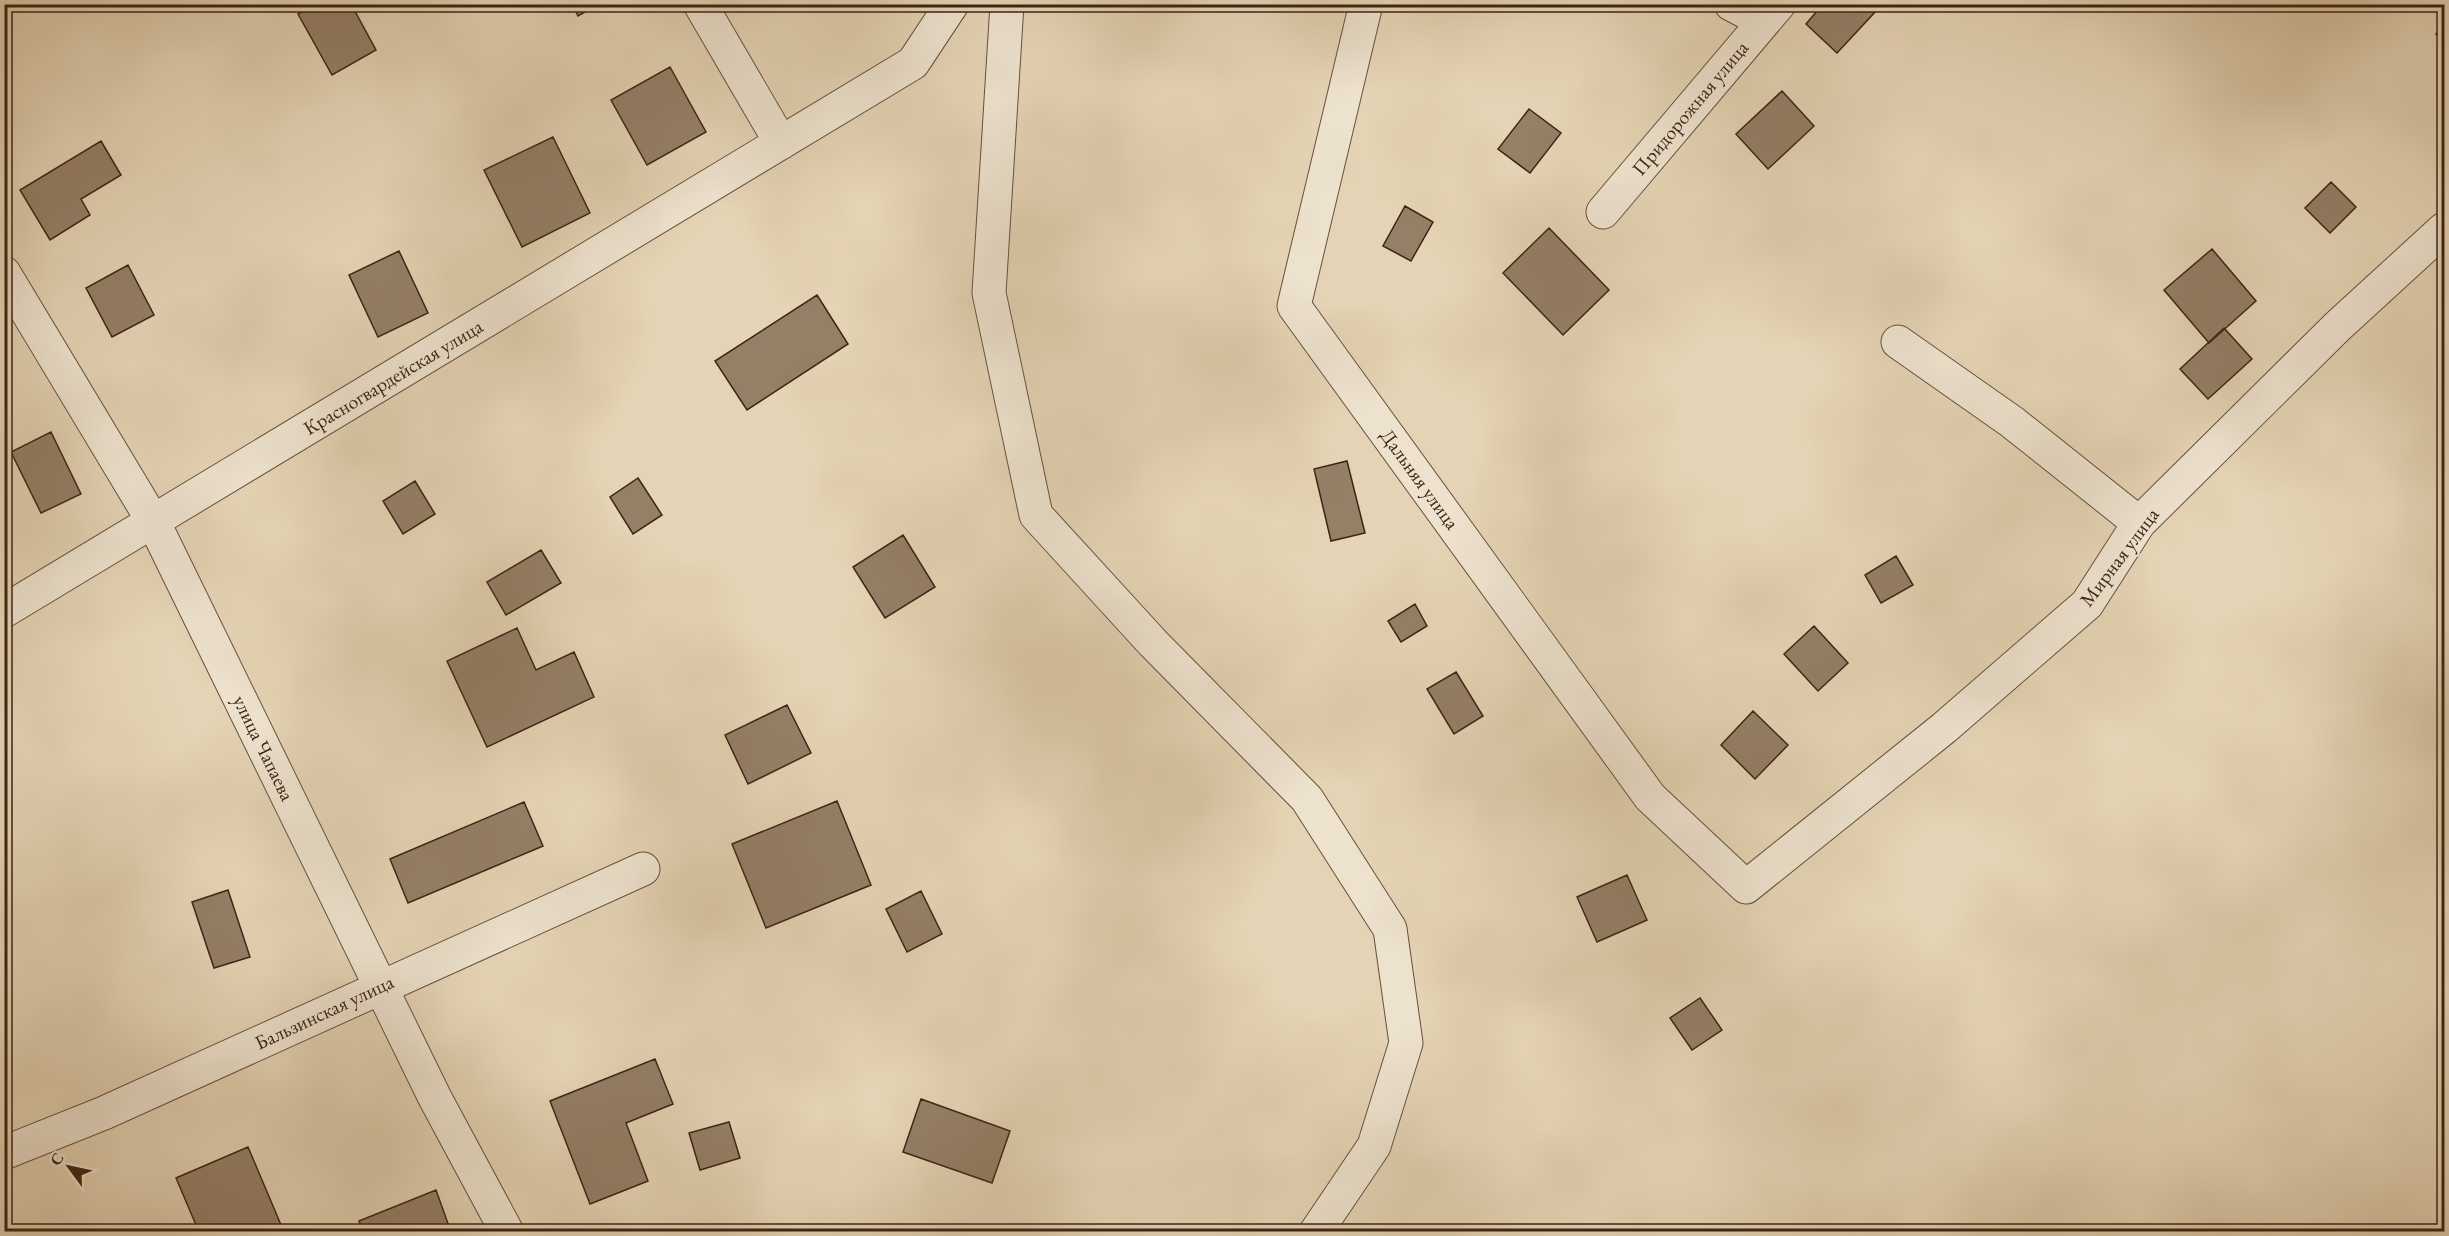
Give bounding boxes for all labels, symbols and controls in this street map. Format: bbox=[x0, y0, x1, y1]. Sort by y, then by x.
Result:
street label: Придорожная улица bbox=[1626, 35, 1754, 181]
street label: Красногвардейская улица bbox=[298, 313, 488, 441]
street label: Дальняя улица bbox=[1375, 423, 1465, 535]
street label: Мирная улица bbox=[2073, 502, 2165, 612]
street label: улица Чапаева bbox=[227, 691, 301, 805]
street label: Бальзинская улица bbox=[250, 968, 398, 1056]
north arrow bbox=[39, 1137, 99, 1197]
text: С bbox=[45, 1149, 69, 1170]

